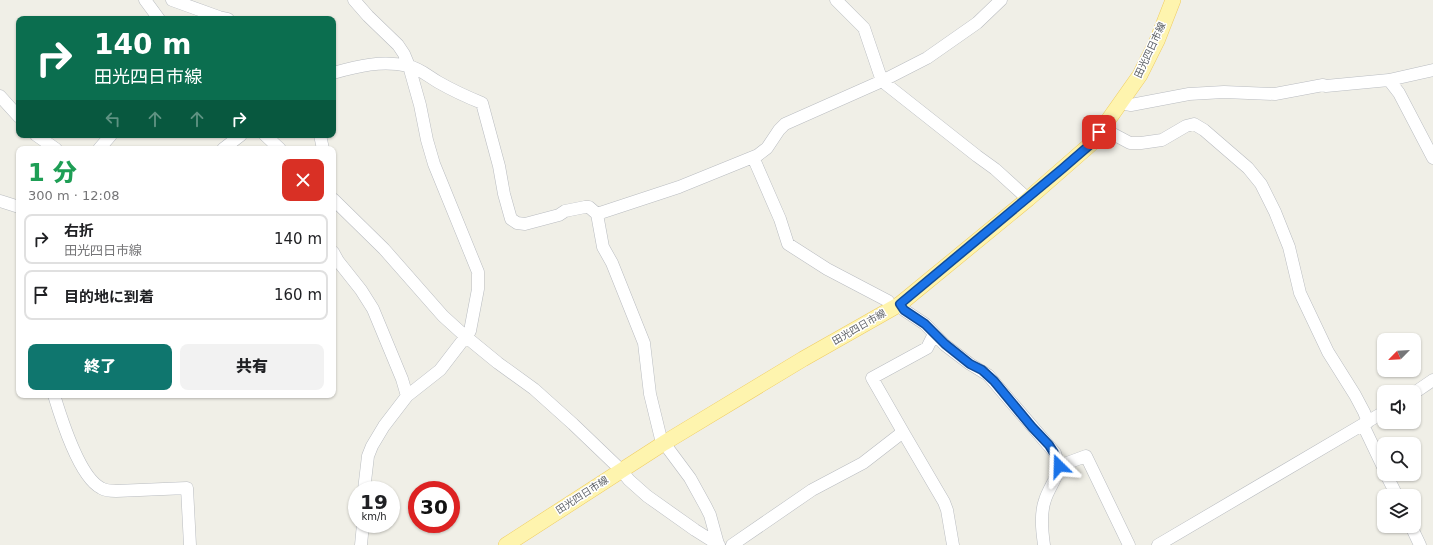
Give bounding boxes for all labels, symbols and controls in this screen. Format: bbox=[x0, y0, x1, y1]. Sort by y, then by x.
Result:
street label: 田光四日市線 bbox=[1132, 20, 1168, 80]
text: 140 m bbox=[94, 28, 191, 61]
icon: right bbox=[28, 32, 80, 84]
text: 田光四日市線 bbox=[94, 66, 202, 87]
icon: left bbox=[102, 108, 124, 130]
icon: ahead bbox=[144, 108, 166, 130]
icon: ahead bbox=[186, 108, 208, 130]
icon: right bbox=[228, 108, 250, 130]
pin bbox=[1082, 115, 1116, 149]
icon: arrive bbox=[1088, 121, 1110, 143]
text: 1 分 bbox=[28, 159, 77, 187]
button: close bbox=[282, 159, 324, 201]
text: 300 m · 12:08 bbox=[28, 188, 119, 203]
text: 右折 bbox=[64, 222, 94, 240]
icon: right bbox=[30, 228, 52, 250]
text: 140 m bbox=[274, 230, 322, 248]
text: 田光四日市線 bbox=[64, 243, 142, 258]
icon: arrive bbox=[30, 284, 52, 306]
text: 160 m bbox=[274, 286, 322, 304]
text: 目的地に到着 bbox=[64, 288, 154, 306]
street label: 田光四日市線 bbox=[830, 307, 888, 347]
north arrow bbox=[1377, 333, 1421, 377]
map controls bbox=[1377, 333, 1421, 533]
button: 終了 bbox=[28, 344, 172, 390]
button: 共有 bbox=[180, 344, 324, 390]
button: sound bbox=[1377, 385, 1421, 429]
button: search bbox=[1377, 437, 1421, 481]
position arrow bbox=[1038, 445, 1080, 487]
street label: 田光四日市線 bbox=[554, 474, 610, 516]
speed limit sign: 30 bbox=[408, 481, 460, 533]
button: layers bbox=[1377, 489, 1421, 533]
text: 19 bbox=[360, 490, 388, 514]
text: km/h bbox=[361, 511, 387, 522]

